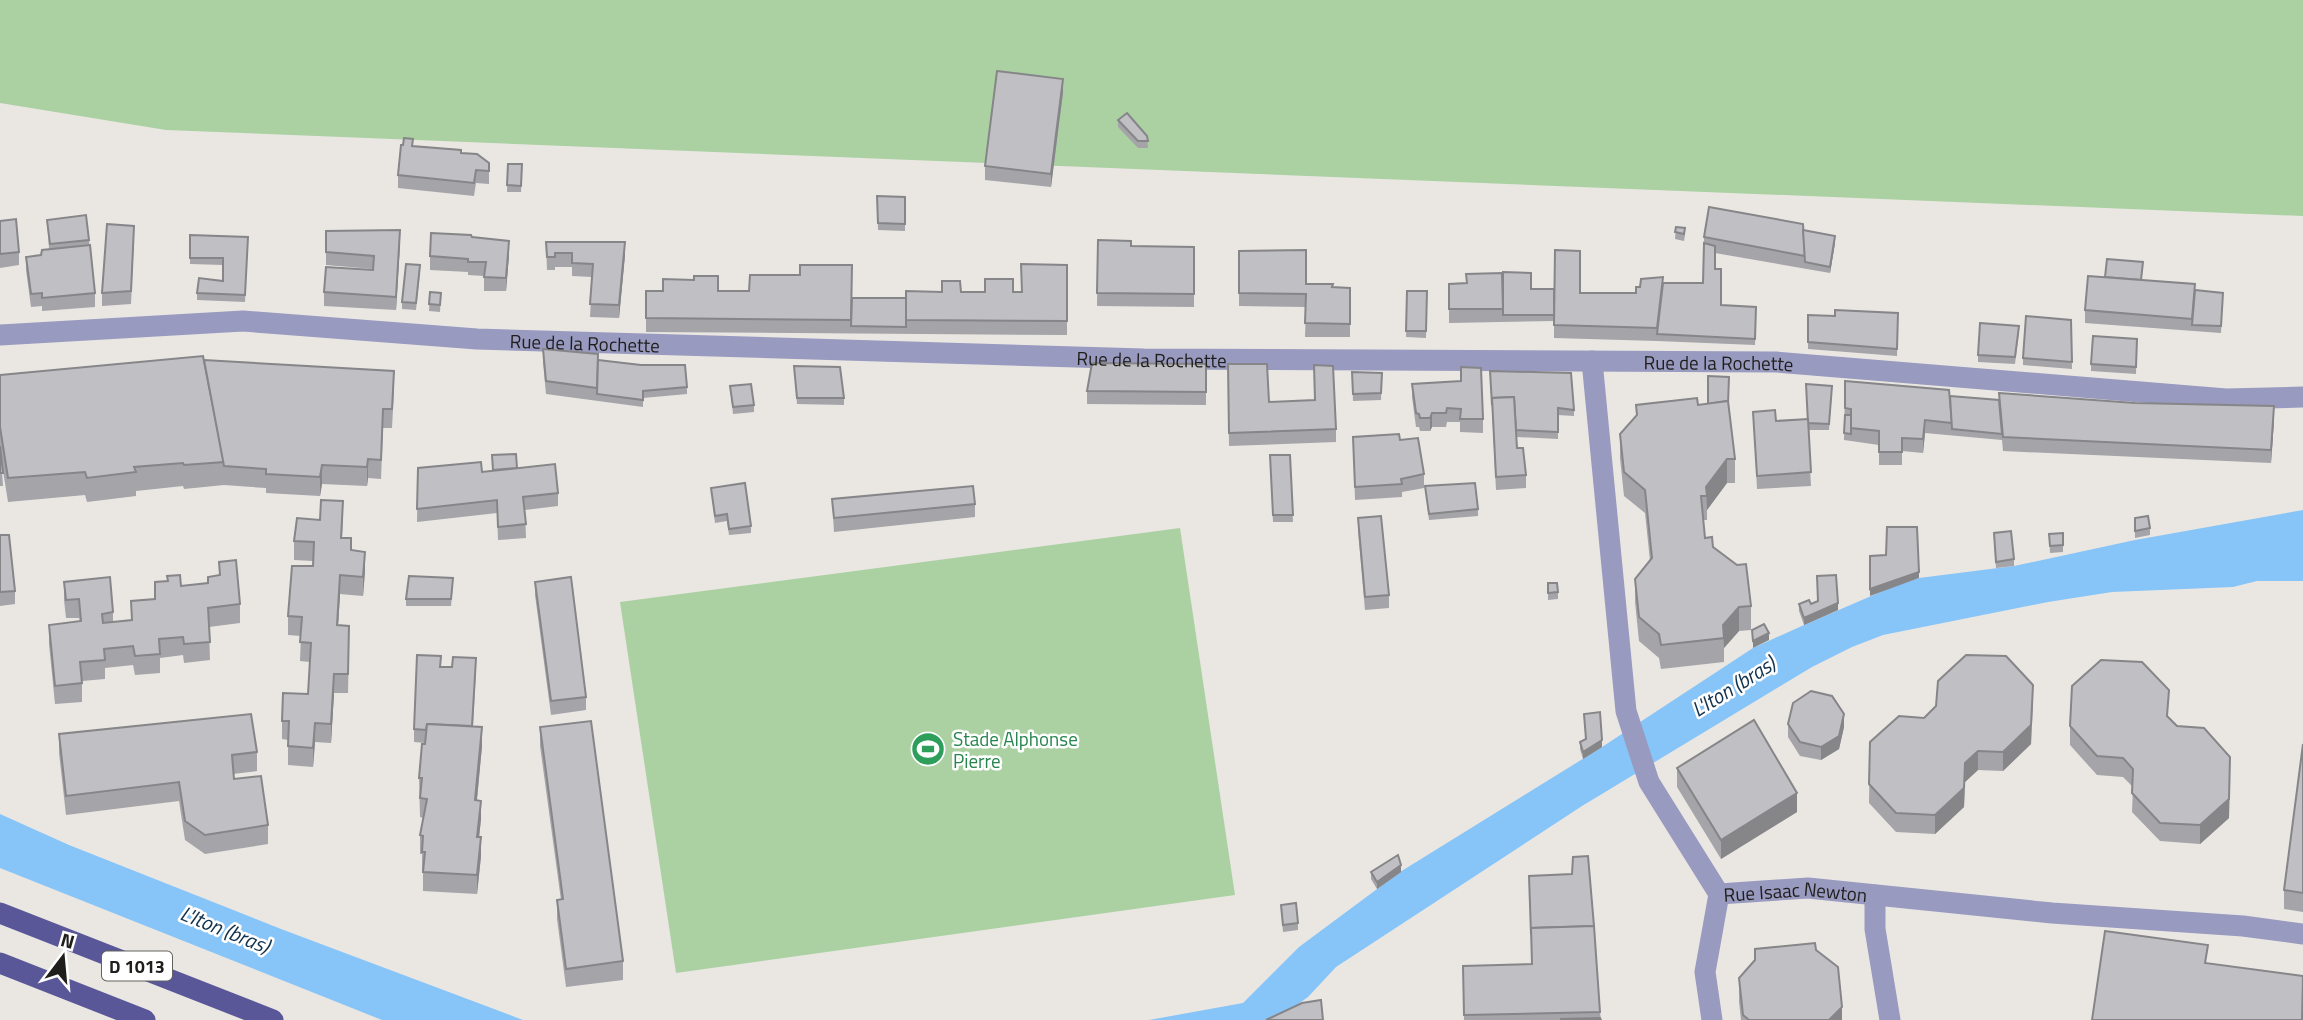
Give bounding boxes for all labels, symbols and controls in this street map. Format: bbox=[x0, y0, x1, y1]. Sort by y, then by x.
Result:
street label: Rue de la Rochette bbox=[509, 325, 660, 359]
street label: Rue de la Rochette bbox=[1076, 342, 1227, 374]
street label: Rue de la Rochette bbox=[1643, 347, 1795, 378]
water label: L'Iton (bras) bbox=[1685, 646, 1783, 724]
place label: Stade Alphonse Pierre bbox=[953, 724, 1078, 775]
sports icon: Stade Alphonse Pierre bbox=[909, 730, 947, 768]
street label: Rue Isaac Newton bbox=[1723, 873, 1869, 908]
water label: L'Iton (bras) bbox=[176, 897, 276, 962]
north arrow bbox=[28, 922, 98, 992]
text: N bbox=[57, 924, 78, 956]
road number: D 1013 bbox=[102, 951, 172, 981]

